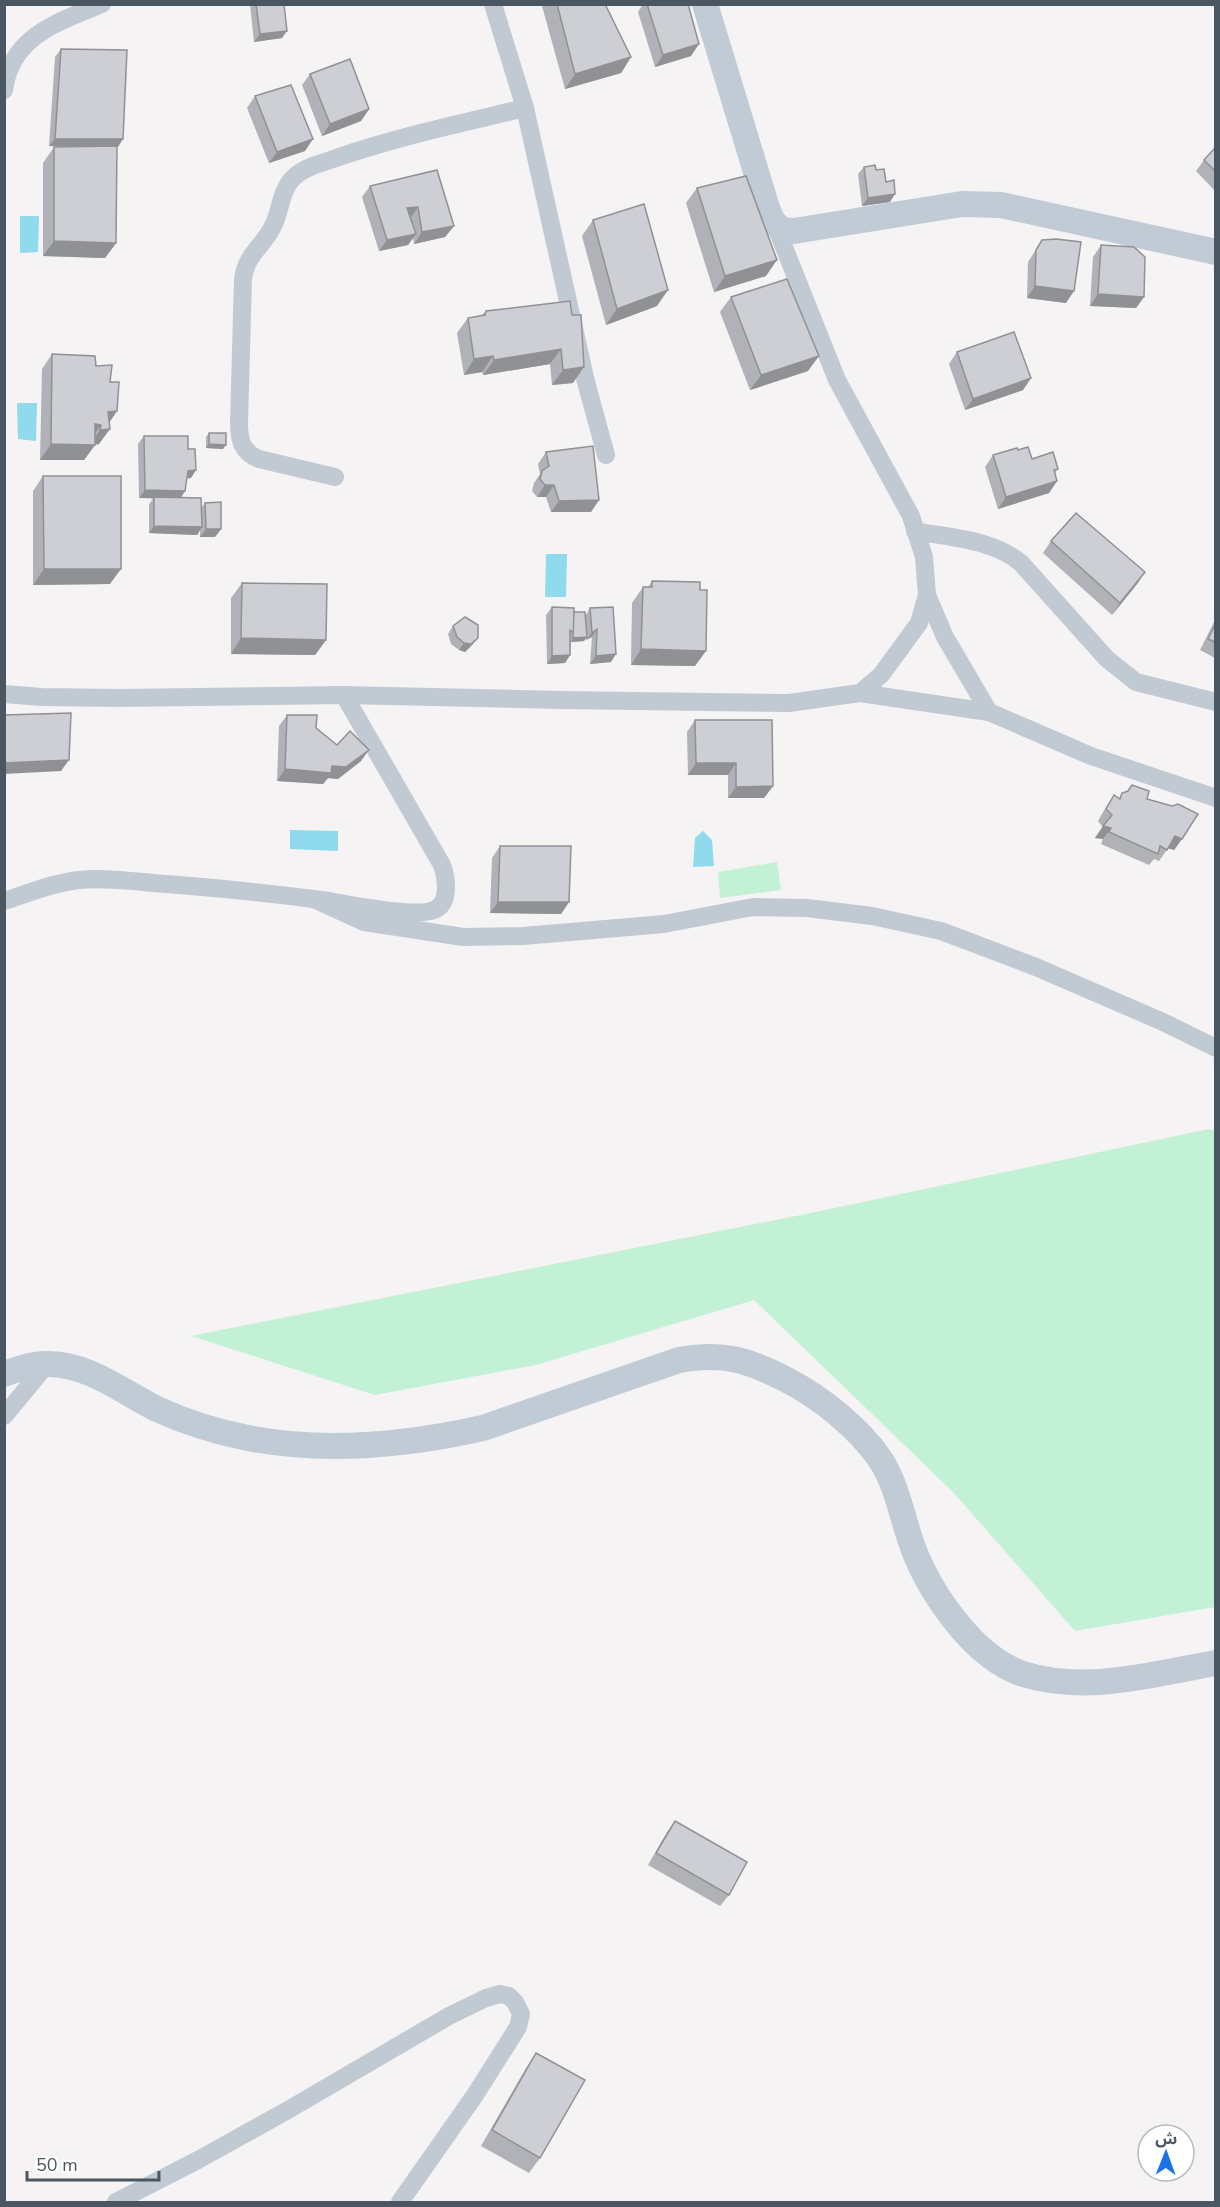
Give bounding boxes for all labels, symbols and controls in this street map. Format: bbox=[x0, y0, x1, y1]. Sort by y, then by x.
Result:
north arrow bbox=[1136, 2123, 1196, 2183]
text: ش bbox=[1155, 2128, 1177, 2150]
scale bar bbox=[27, 2144, 159, 2182]
text: 50 m bbox=[36, 2153, 78, 2177]

